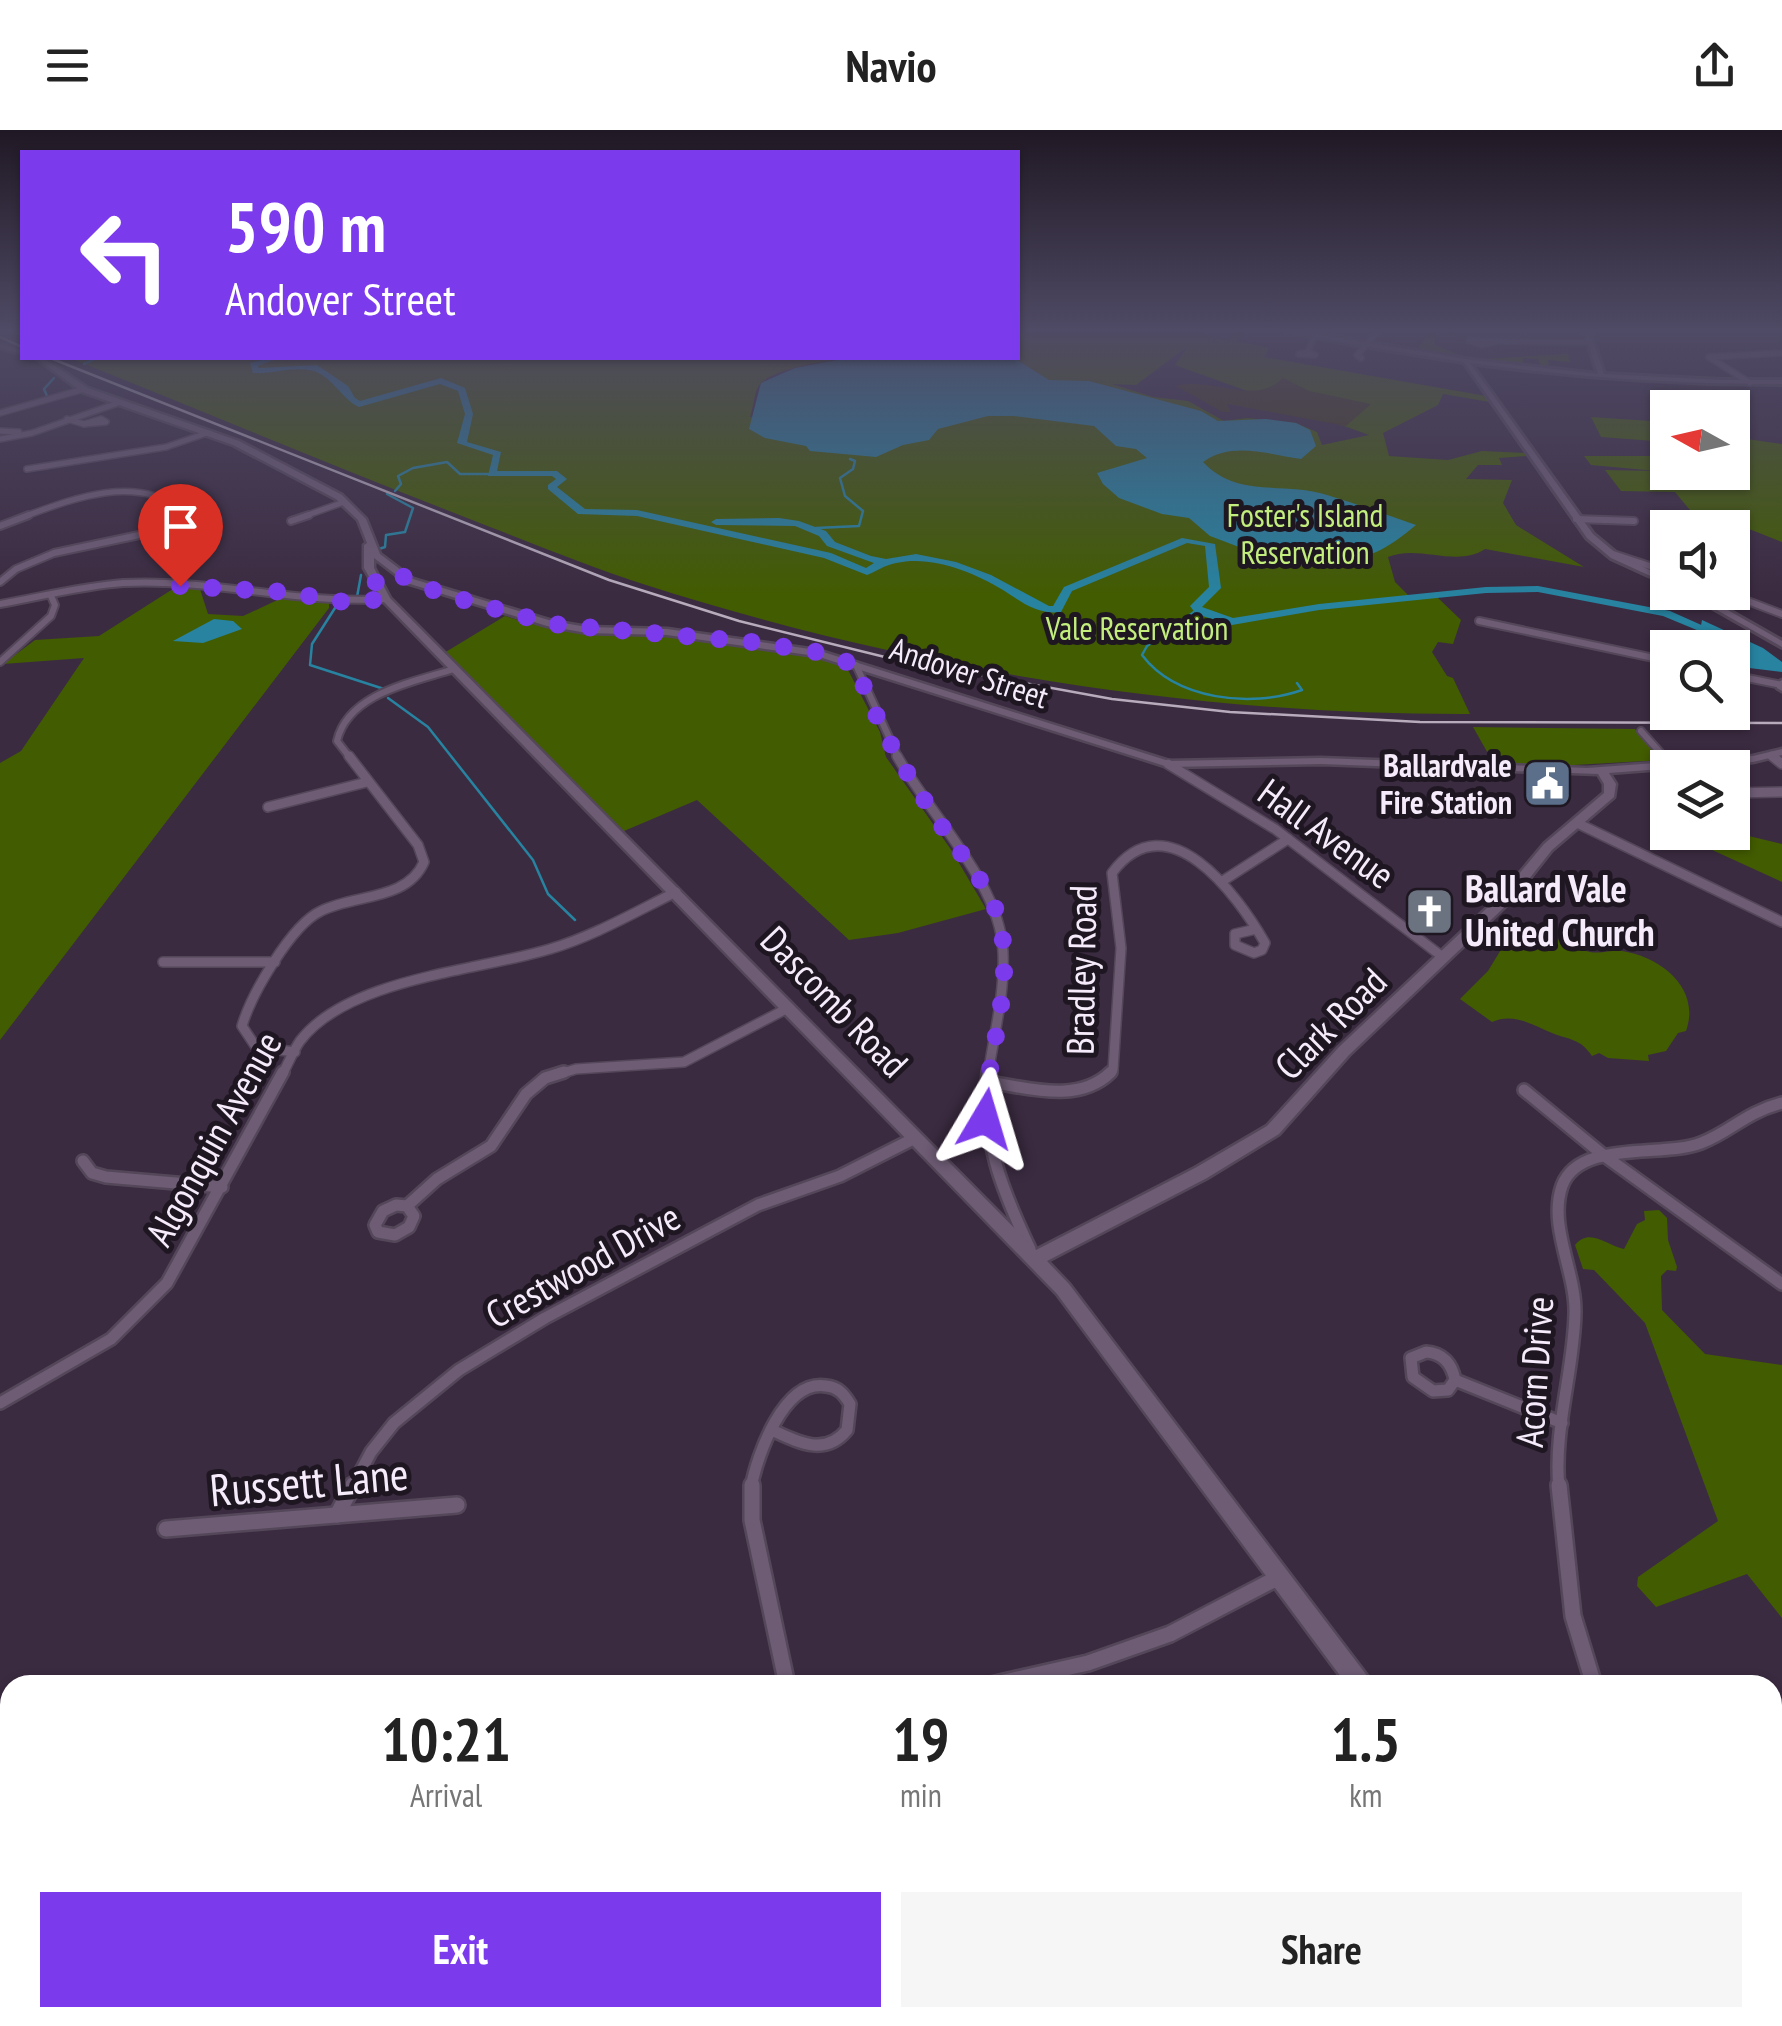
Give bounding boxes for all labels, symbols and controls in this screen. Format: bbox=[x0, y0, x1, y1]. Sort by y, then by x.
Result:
text: Navio bbox=[846, 36, 937, 94]
icon: menu bbox=[40, 38, 95, 93]
icon: share bbox=[1687, 38, 1742, 93]
text: 590 m bbox=[225, 181, 386, 271]
icon: left bbox=[60, 190, 190, 320]
text: Andover Street bbox=[225, 269, 456, 327]
north arrow bbox=[1650, 390, 1750, 490]
map controls bbox=[1650, 390, 1750, 850]
pin bbox=[138, 484, 223, 587]
park label: Foster's Island Reservation bbox=[1227, 494, 1383, 573]
icon: arrive bbox=[153, 499, 208, 554]
button: sound bbox=[1650, 510, 1750, 610]
park label: Vale Reservation bbox=[1045, 607, 1228, 649]
street label: Andover Street bbox=[885, 627, 1054, 717]
button: search bbox=[1650, 630, 1750, 730]
place label: Ballardvale Fire Station bbox=[1380, 744, 1512, 823]
button: layers bbox=[1650, 750, 1750, 850]
public building icon: Ballardvale Fire Station bbox=[1521, 758, 1573, 810]
street label: Hall Avenue bbox=[1249, 767, 1405, 899]
place label: Ballard Vale United Church bbox=[1465, 863, 1655, 956]
street label: Bradley Road bbox=[1055, 885, 1106, 1055]
church icon: Ballard Vale United Church bbox=[1404, 885, 1456, 937]
street label: Dascomb Road bbox=[751, 915, 919, 1087]
street label: Clark Road bbox=[1264, 957, 1396, 1089]
street label: Algonquin Avenue bbox=[134, 1023, 292, 1254]
position arrow bbox=[933, 1067, 1037, 1171]
street label: Crestwood Drive bbox=[476, 1191, 688, 1338]
street label: Acorn Drive bbox=[1504, 1295, 1563, 1449]
street label: Russett Lane bbox=[207, 1443, 410, 1519]
text: 10:21 bbox=[381, 1700, 511, 1778]
text: 19 bbox=[892, 1700, 950, 1778]
text: 1.5 bbox=[1331, 1700, 1401, 1778]
text: Arrival bbox=[410, 1774, 482, 1816]
text: min bbox=[900, 1774, 942, 1816]
text: km bbox=[1349, 1774, 1382, 1816]
button: Exit bbox=[40, 1892, 881, 2007]
button: Share bbox=[901, 1892, 1742, 2007]

